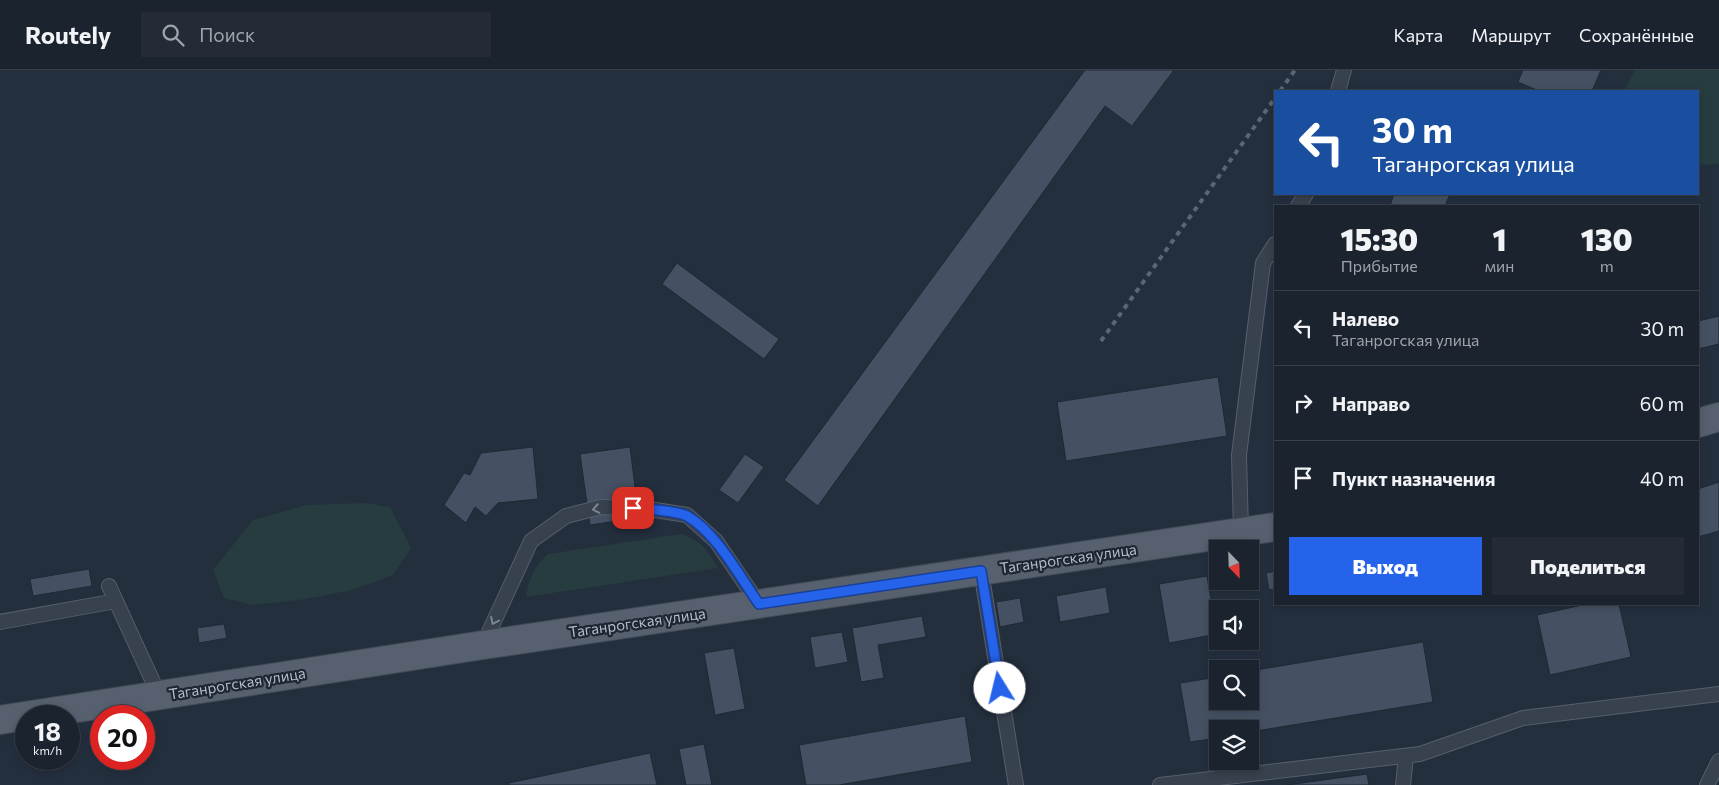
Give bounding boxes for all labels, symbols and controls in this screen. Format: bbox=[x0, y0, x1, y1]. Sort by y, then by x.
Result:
search box bbox=[141, 12, 491, 57]
text: Routely bbox=[25, 20, 111, 49]
icon: search bbox=[159, 21, 187, 49]
text: Поиск bbox=[199, 23, 255, 46]
text: Карта bbox=[1394, 24, 1443, 46]
text: Маршрут bbox=[1471, 24, 1551, 46]
text: Сохранённые bbox=[1579, 24, 1694, 46]
text: 30 m bbox=[1372, 107, 1453, 150]
icon: left bbox=[1289, 110, 1354, 175]
text: Таганрогская улица bbox=[1372, 150, 1575, 177]
text: 15:30 bbox=[1340, 220, 1418, 257]
text: 1 bbox=[1493, 220, 1507, 257]
text: 130 bbox=[1581, 220, 1633, 257]
text: Прибытие bbox=[1341, 256, 1418, 275]
text: мин bbox=[1485, 256, 1514, 275]
text: m bbox=[1600, 256, 1614, 275]
text: Налево bbox=[1332, 307, 1399, 330]
icon: left bbox=[1289, 314, 1317, 342]
text: 30 m bbox=[1641, 317, 1684, 340]
text: Таганрогская улица bbox=[1332, 330, 1479, 349]
icon: right bbox=[1289, 389, 1317, 417]
text: Направо bbox=[1332, 392, 1410, 415]
text: 60 m bbox=[1640, 392, 1684, 415]
icon: arrive bbox=[1289, 464, 1317, 492]
text: Пункт назначения bbox=[1332, 467, 1495, 490]
text: 40 m bbox=[1640, 467, 1684, 490]
pin bbox=[612, 487, 654, 529]
icon: arrive bbox=[619, 494, 647, 522]
one-way arrow bbox=[592, 503, 601, 514]
button: Выход bbox=[1289, 537, 1482, 595]
button: Поделиться bbox=[1492, 537, 1684, 595]
street label: Таганрогская улица bbox=[998, 539, 1138, 577]
north arrow bbox=[1209, 540, 1259, 590]
map controls bbox=[1209, 540, 1259, 770]
button: sound bbox=[1209, 600, 1259, 650]
street label: Таганрогская улица bbox=[567, 603, 707, 641]
one-way arrow bbox=[490, 616, 500, 625]
button: search bbox=[1209, 660, 1259, 710]
position arrow bbox=[973, 661, 1025, 713]
street label: Таганрогская улица bbox=[167, 663, 307, 703]
speed limit sign: 20 bbox=[90, 705, 155, 770]
text: 18 bbox=[34, 716, 61, 746]
button: layers bbox=[1209, 720, 1259, 770]
text: km/h bbox=[33, 743, 62, 757]

